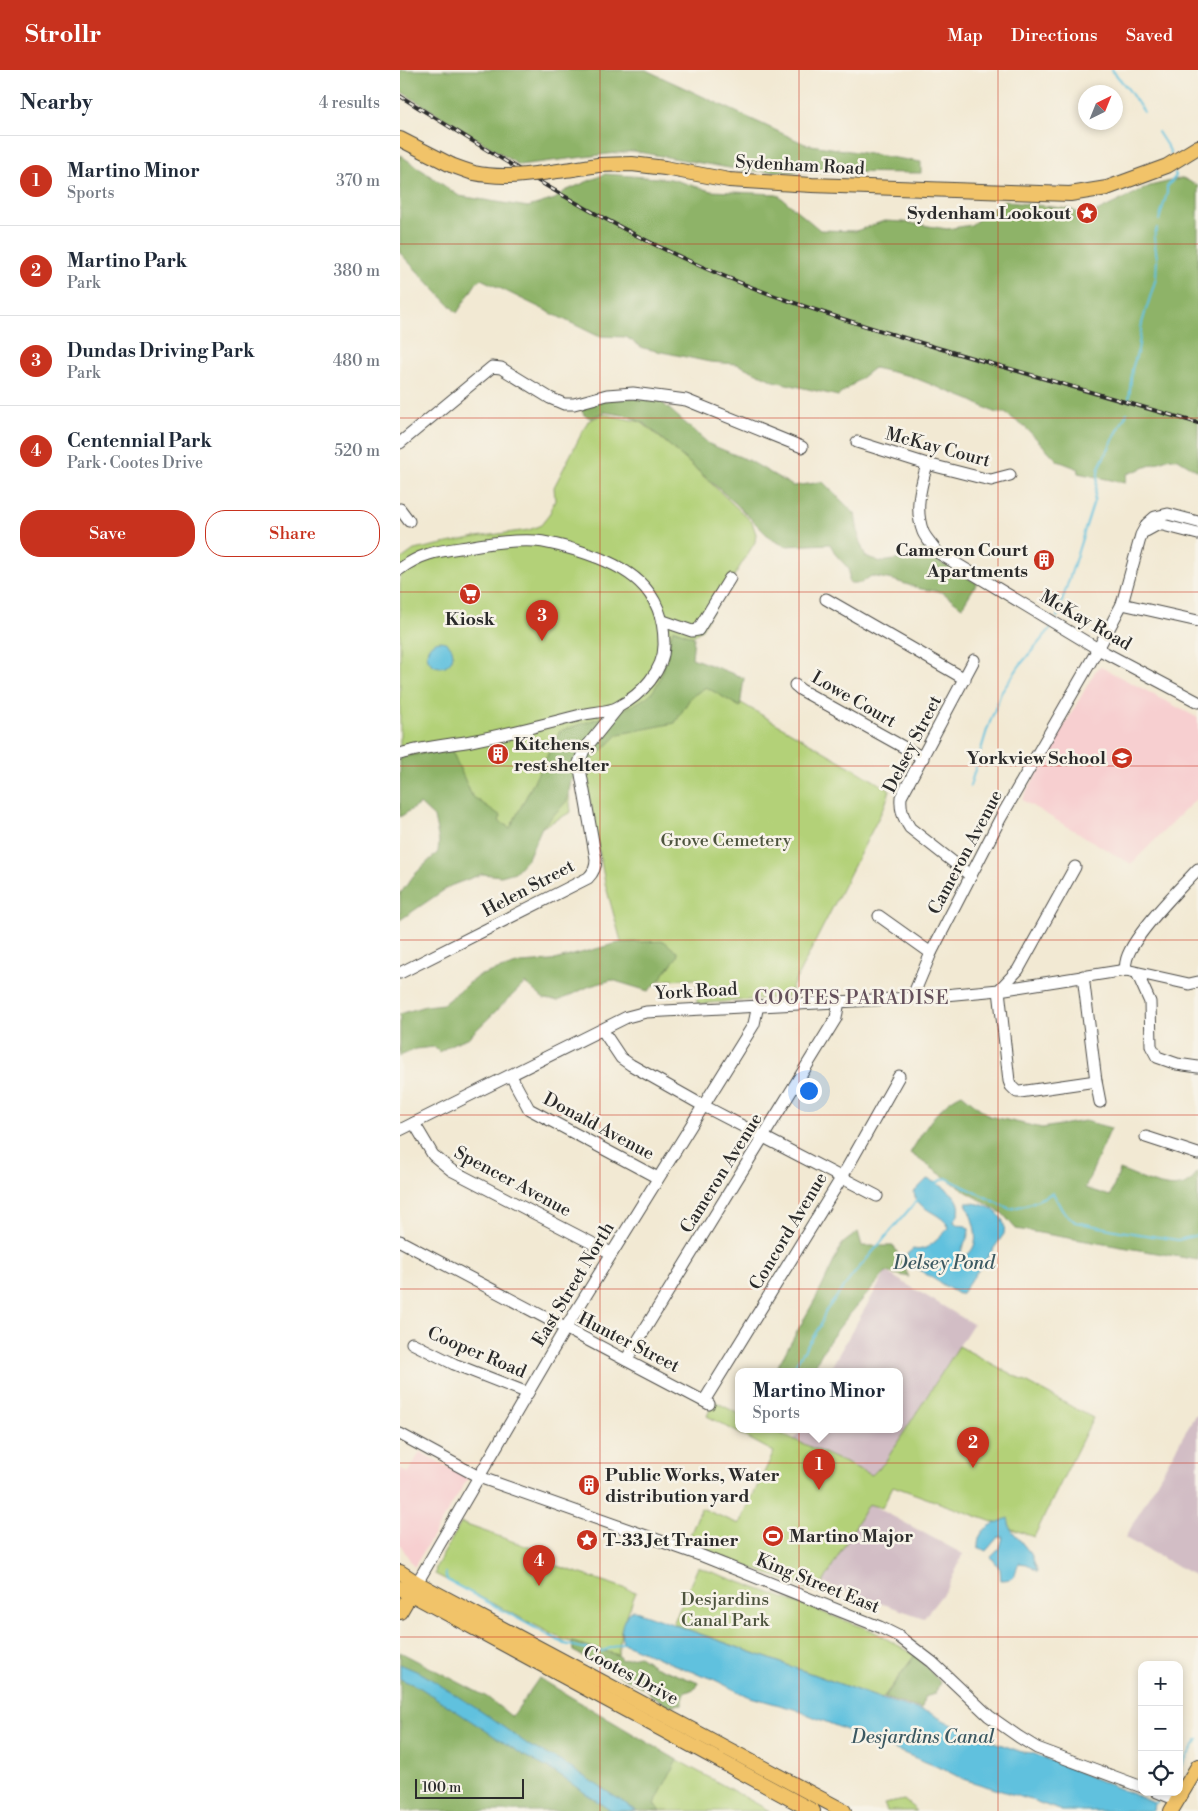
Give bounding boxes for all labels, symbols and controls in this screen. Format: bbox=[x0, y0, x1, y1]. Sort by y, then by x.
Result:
text: Strollr bbox=[25, 20, 101, 50]
text: Map bbox=[947, 24, 983, 47]
text: Directions bbox=[1011, 24, 1098, 47]
text: Saved bbox=[1126, 24, 1173, 47]
north arrow bbox=[1078, 85, 1123, 130]
text: Nearby bbox=[20, 90, 93, 116]
text: 4 results bbox=[319, 93, 380, 113]
street label: Sydenham Road bbox=[735, 151, 866, 180]
text: Martino Minor bbox=[67, 159, 200, 183]
text: 1 bbox=[32, 171, 40, 191]
text: 370 m bbox=[336, 171, 380, 191]
text: Sports bbox=[67, 183, 114, 203]
place icon: Sydenham Lookout bbox=[1075, 201, 1099, 225]
place label: Sydenham Lookout bbox=[907, 202, 1072, 225]
text: Martino Park bbox=[67, 249, 187, 273]
text: 2 bbox=[31, 261, 41, 281]
text: 380 m bbox=[333, 261, 380, 281]
text: Park bbox=[67, 273, 100, 293]
text: Dundas Driving Park bbox=[67, 339, 255, 363]
text: 3 bbox=[31, 351, 41, 371]
text: 480 m bbox=[333, 351, 380, 371]
text: Park bbox=[67, 363, 100, 383]
street label: McKay Court bbox=[883, 422, 993, 473]
text: Centennial Park bbox=[67, 429, 212, 453]
text: 4 bbox=[31, 441, 41, 461]
text: 520 m bbox=[334, 441, 380, 461]
text: Park · Cootes Drive bbox=[67, 453, 203, 473]
button: Save bbox=[20, 510, 195, 557]
button: Share bbox=[205, 510, 380, 557]
place label: Cameron Court Apartments bbox=[896, 539, 1029, 583]
building icon: Cameron Court Apartments bbox=[1032, 548, 1056, 572]
supermarket icon: Kiosk bbox=[458, 582, 482, 606]
street label: McKay Road bbox=[1036, 585, 1136, 656]
pin: 3 bbox=[526, 600, 558, 641]
place label: Kiosk bbox=[445, 608, 496, 631]
street label: Lowe Court bbox=[807, 666, 901, 733]
street label: Delsey Street bbox=[878, 691, 947, 797]
place label: Kitchens, rest shelter bbox=[514, 733, 609, 777]
building icon: Kitchens, rest shelter bbox=[486, 742, 510, 766]
school or university icon: Yorkview School bbox=[1110, 746, 1134, 770]
place label: Yorkview School bbox=[966, 747, 1106, 770]
street label: Cameron Avenue bbox=[923, 786, 1008, 918]
park label: Grove Cemetery bbox=[661, 829, 792, 852]
street label: Helen Street bbox=[478, 854, 579, 922]
street label: York Road bbox=[653, 978, 739, 1005]
district label: COOTES PARADISE bbox=[754, 986, 950, 1010]
your location bbox=[796, 1078, 822, 1104]
street label: Donald Avenue bbox=[539, 1088, 658, 1165]
street label: Cameron Avenue bbox=[675, 1109, 768, 1238]
street label: Spencer Avenue bbox=[450, 1141, 575, 1222]
street label: Concord Avenue bbox=[744, 1168, 833, 1294]
street label: East Street North bbox=[527, 1218, 620, 1351]
water label: Delsey Pond bbox=[892, 1251, 996, 1275]
street label: Hunter Street bbox=[574, 1307, 684, 1378]
street label: Cooper Road bbox=[424, 1321, 530, 1384]
popup bbox=[735, 1368, 903, 1433]
text: Martino Minor bbox=[753, 1379, 885, 1403]
text: Sports bbox=[753, 1403, 800, 1423]
pin: 2 bbox=[957, 1427, 989, 1468]
pin: 1 bbox=[803, 1449, 835, 1490]
place label: Public Works, Water distribution yard bbox=[605, 1464, 780, 1508]
building icon: Public Works, Water distribution yard bbox=[577, 1473, 601, 1497]
sports icon: Martino Major bbox=[761, 1524, 785, 1548]
place label: Martino Major bbox=[789, 1525, 913, 1548]
place icon: T-33 Jet Trainer bbox=[575, 1528, 599, 1552]
place label: T-33 Jet Trainer bbox=[603, 1529, 739, 1552]
pin: 4 bbox=[523, 1545, 555, 1586]
street label: King Street East bbox=[753, 1548, 884, 1619]
park label: Desjardins Canal Park bbox=[681, 1588, 770, 1632]
street label: Cootes Drive bbox=[579, 1641, 683, 1710]
map controls bbox=[1138, 1661, 1183, 1796]
button: + bbox=[1138, 1661, 1183, 1706]
button: − bbox=[1138, 1706, 1183, 1751]
water label: Desjardins Canal bbox=[850, 1725, 995, 1749]
button: locate bbox=[1138, 1751, 1183, 1796]
scale bar bbox=[415, 1776, 524, 1799]
text: 100 m bbox=[422, 1779, 461, 1797]

